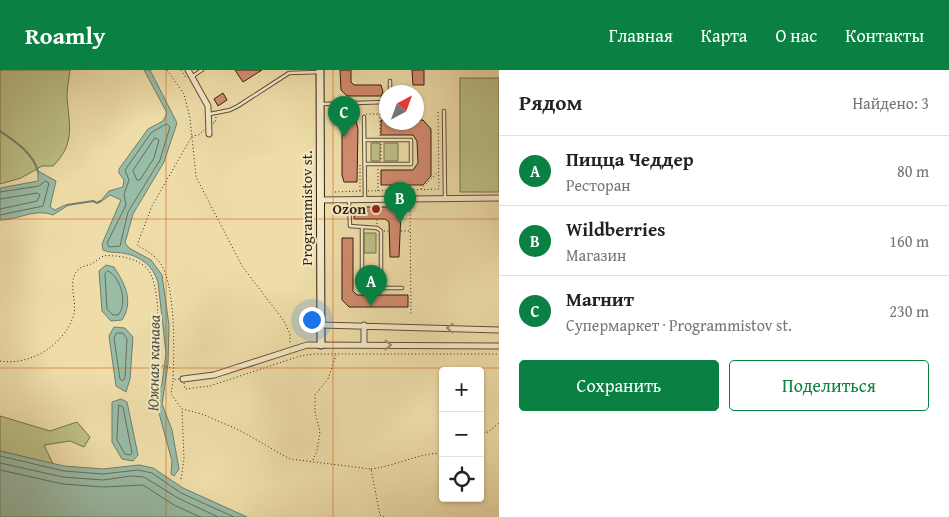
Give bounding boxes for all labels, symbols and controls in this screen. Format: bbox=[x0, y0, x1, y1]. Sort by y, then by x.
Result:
text: Roamly bbox=[25, 18, 105, 53]
text: Главная bbox=[609, 22, 673, 49]
text: Карта bbox=[701, 22, 747, 49]
text: О нас bbox=[775, 22, 817, 49]
text: Контакты bbox=[845, 22, 924, 49]
north arrow bbox=[379, 85, 424, 130]
text: Рядом bbox=[519, 87, 582, 118]
text: Найдено: 3 bbox=[852, 91, 929, 115]
pin: C bbox=[328, 96, 360, 137]
text: Пицца Чеддер bbox=[566, 145, 694, 173]
street label: Programmistov st. bbox=[296, 150, 317, 266]
text: A bbox=[530, 159, 540, 183]
text: 80 m bbox=[897, 159, 929, 183]
text: Ресторан bbox=[566, 173, 631, 197]
pin: B bbox=[384, 182, 416, 223]
place label: Ozon bbox=[333, 198, 366, 219]
marker: Ozon bbox=[370, 203, 382, 215]
text: Wildberries bbox=[566, 215, 665, 243]
text: B bbox=[530, 229, 540, 253]
text: 160 m bbox=[889, 229, 929, 253]
text: Магазин bbox=[566, 243, 626, 267]
pin: A bbox=[355, 265, 387, 306]
text: Магнит bbox=[566, 285, 634, 313]
text: C bbox=[530, 299, 540, 323]
text: 230 m bbox=[889, 299, 929, 323]
your location bbox=[299, 307, 325, 333]
text: Супермаркет · Programmistov st. bbox=[566, 313, 792, 337]
water label: Южная канава bbox=[140, 314, 166, 412]
one-way arrow bbox=[446, 323, 454, 333]
one-way arrow bbox=[384, 340, 392, 350]
button: Сохранить bbox=[519, 360, 719, 411]
button: Поделиться bbox=[729, 360, 929, 411]
map controls bbox=[439, 367, 484, 502]
button: + bbox=[439, 367, 484, 412]
button: − bbox=[439, 412, 484, 457]
button: locate bbox=[439, 457, 484, 502]

